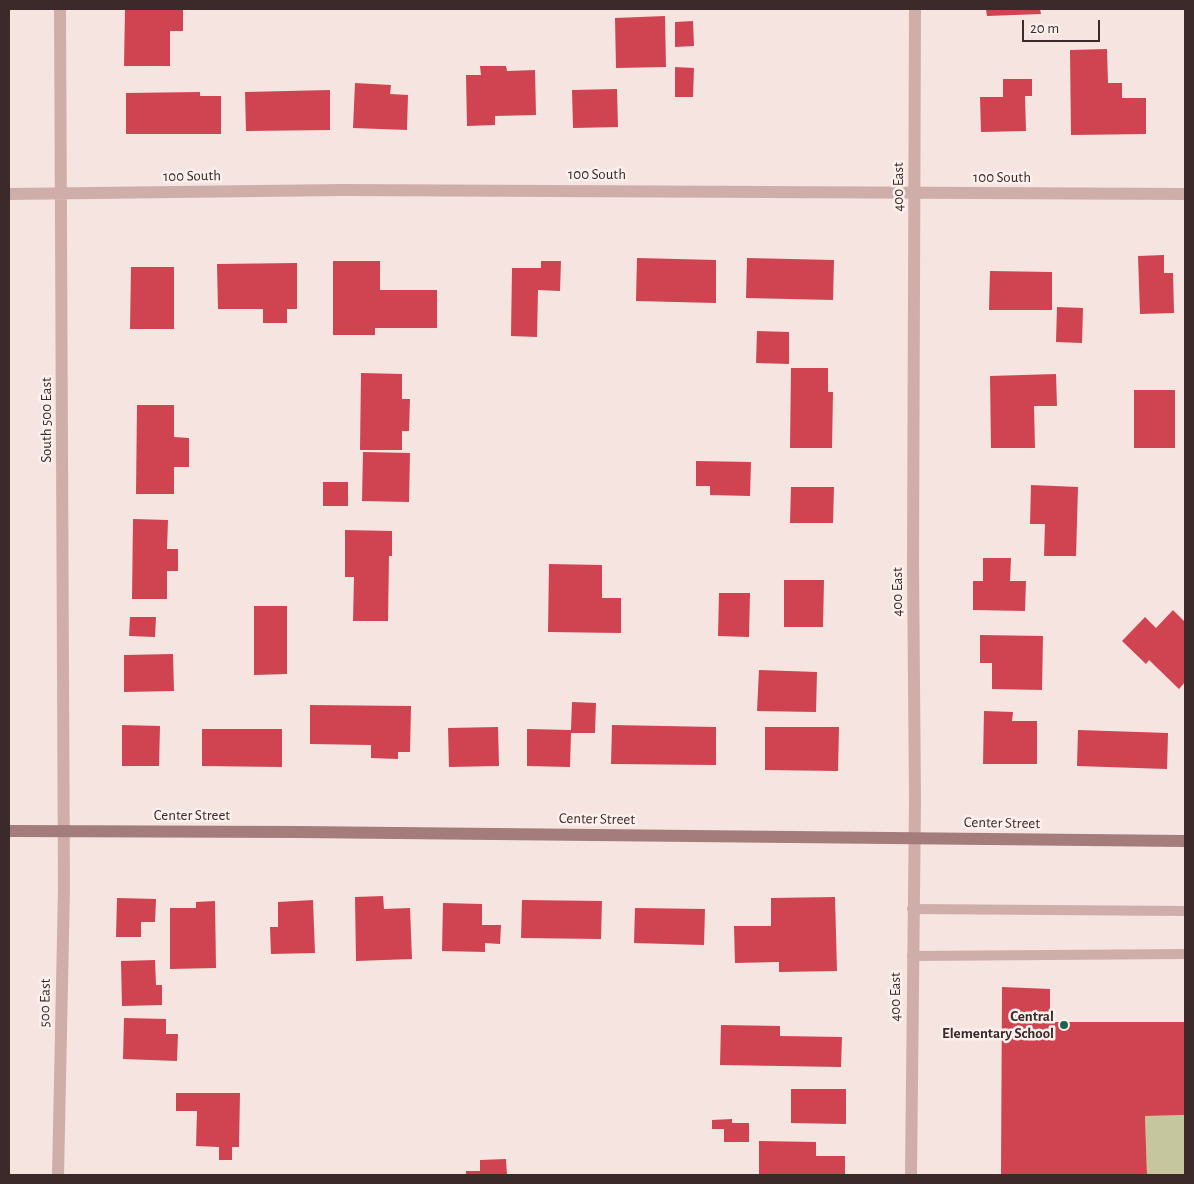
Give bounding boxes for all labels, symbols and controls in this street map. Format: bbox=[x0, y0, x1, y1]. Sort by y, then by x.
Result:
scale bar bbox=[1024, 10, 1102, 42]
text: 20 m bbox=[1030, 21, 1059, 36]
street label: 400 East bbox=[889, 162, 907, 212]
street label: 100 South bbox=[568, 165, 626, 183]
street label: 100 South bbox=[163, 166, 221, 186]
street label: 100 South bbox=[973, 168, 1031, 186]
street label: South 500 East bbox=[37, 377, 55, 463]
street label: 400 East bbox=[888, 567, 906, 617]
street label: Center Street bbox=[154, 806, 230, 824]
street label: Center Street bbox=[559, 809, 635, 829]
street label: Center Street bbox=[964, 813, 1040, 833]
street label: 400 East bbox=[886, 972, 904, 1022]
street label: 500 East bbox=[36, 978, 54, 1028]
place label: Central Elementary School bbox=[942, 1007, 1054, 1042]
marker: Central Elementary School bbox=[1058, 1019, 1070, 1031]

